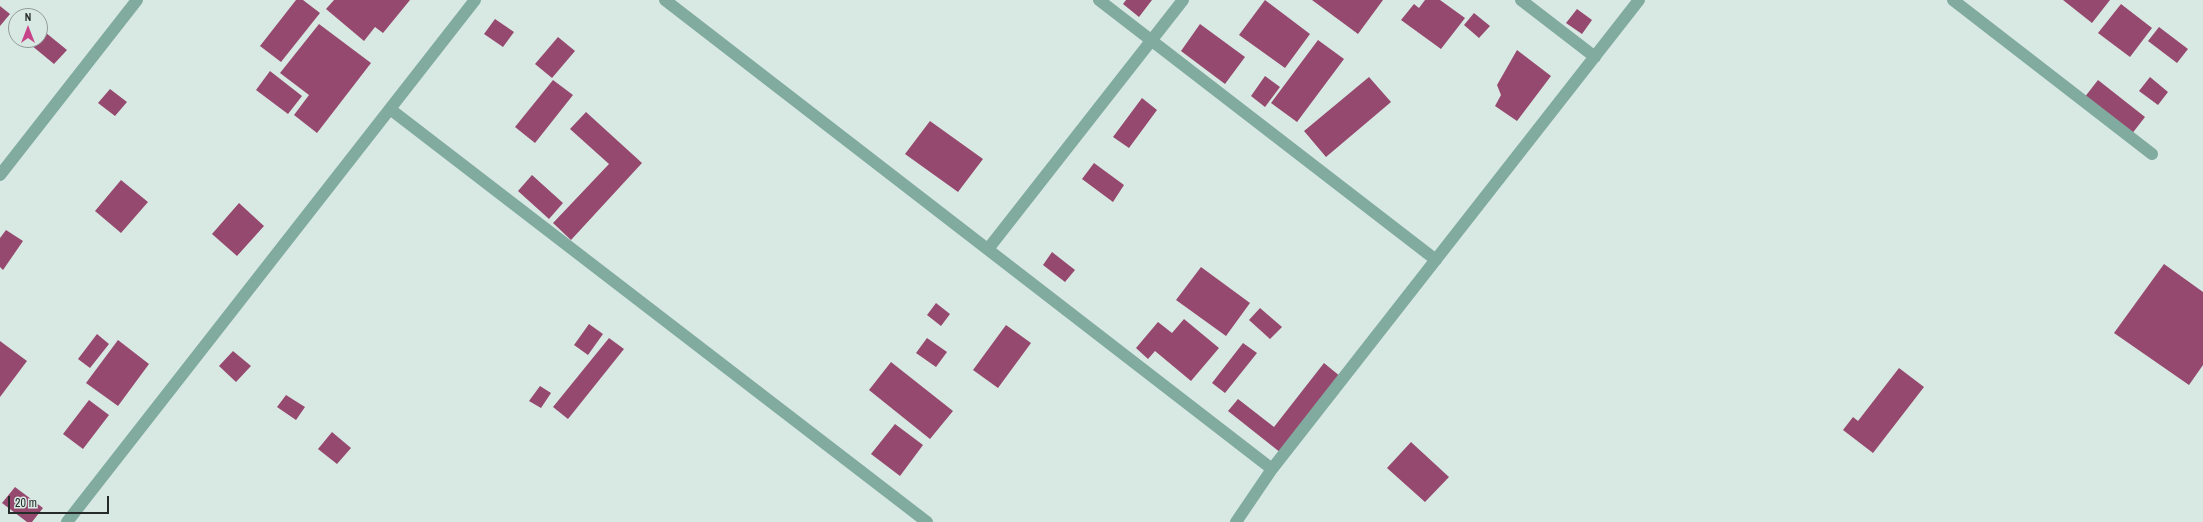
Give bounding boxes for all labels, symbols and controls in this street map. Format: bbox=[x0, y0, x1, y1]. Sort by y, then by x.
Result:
north arrow bbox=[8, 8, 48, 48]
text: N bbox=[25, 10, 31, 24]
scale bar bbox=[10, 488, 111, 514]
text: 20 m bbox=[15, 495, 37, 511]

